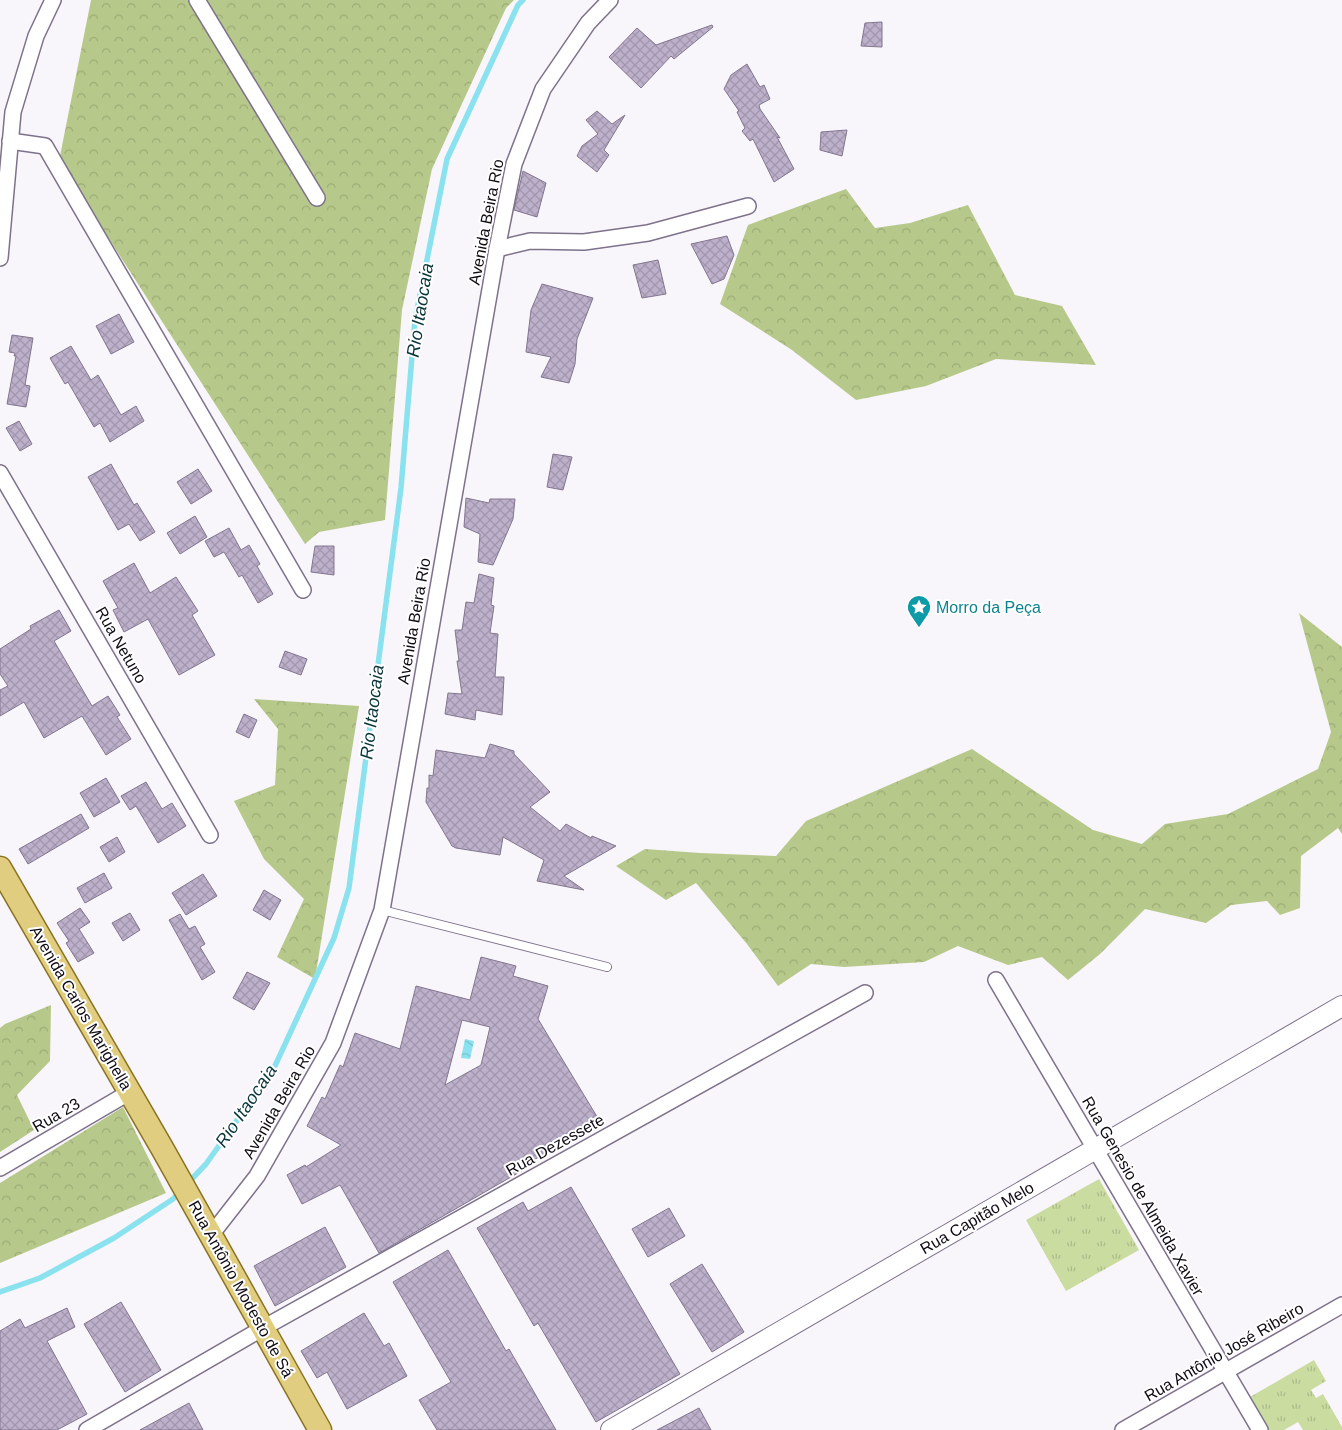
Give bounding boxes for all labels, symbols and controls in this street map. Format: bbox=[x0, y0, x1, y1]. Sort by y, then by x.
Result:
street label: Avenida Beira Rio bbox=[465, 158, 507, 286]
water label: Rio Itaocaia bbox=[403, 261, 437, 359]
street label: Avenida Beira Rio bbox=[395, 557, 433, 685]
place icon: Morro da Peça bbox=[906, 594, 932, 628]
place label: Morro da Peça bbox=[936, 599, 1041, 616]
street label: Rua Netuno bbox=[92, 604, 150, 686]
water label: Rio Itaocaia bbox=[356, 664, 388, 760]
street label: Avenida Carlos Marighella bbox=[27, 923, 135, 1093]
street label: Avenida Beira Rio bbox=[240, 1042, 318, 1162]
water label: Rio Itaocaia bbox=[211, 1061, 281, 1151]
street label: Rua Genesio de Almeida Xavier bbox=[1079, 1094, 1207, 1299]
street label: Rua 23 bbox=[29, 1095, 83, 1135]
street label: Rua Dezessete bbox=[503, 1111, 607, 1179]
street label: Rua Capitão Melo bbox=[917, 1179, 1037, 1257]
street label: Rua Antônio Modesto de Sá bbox=[185, 1198, 297, 1380]
street label: Rua Antônio José Ribeiro bbox=[1142, 1299, 1307, 1405]

